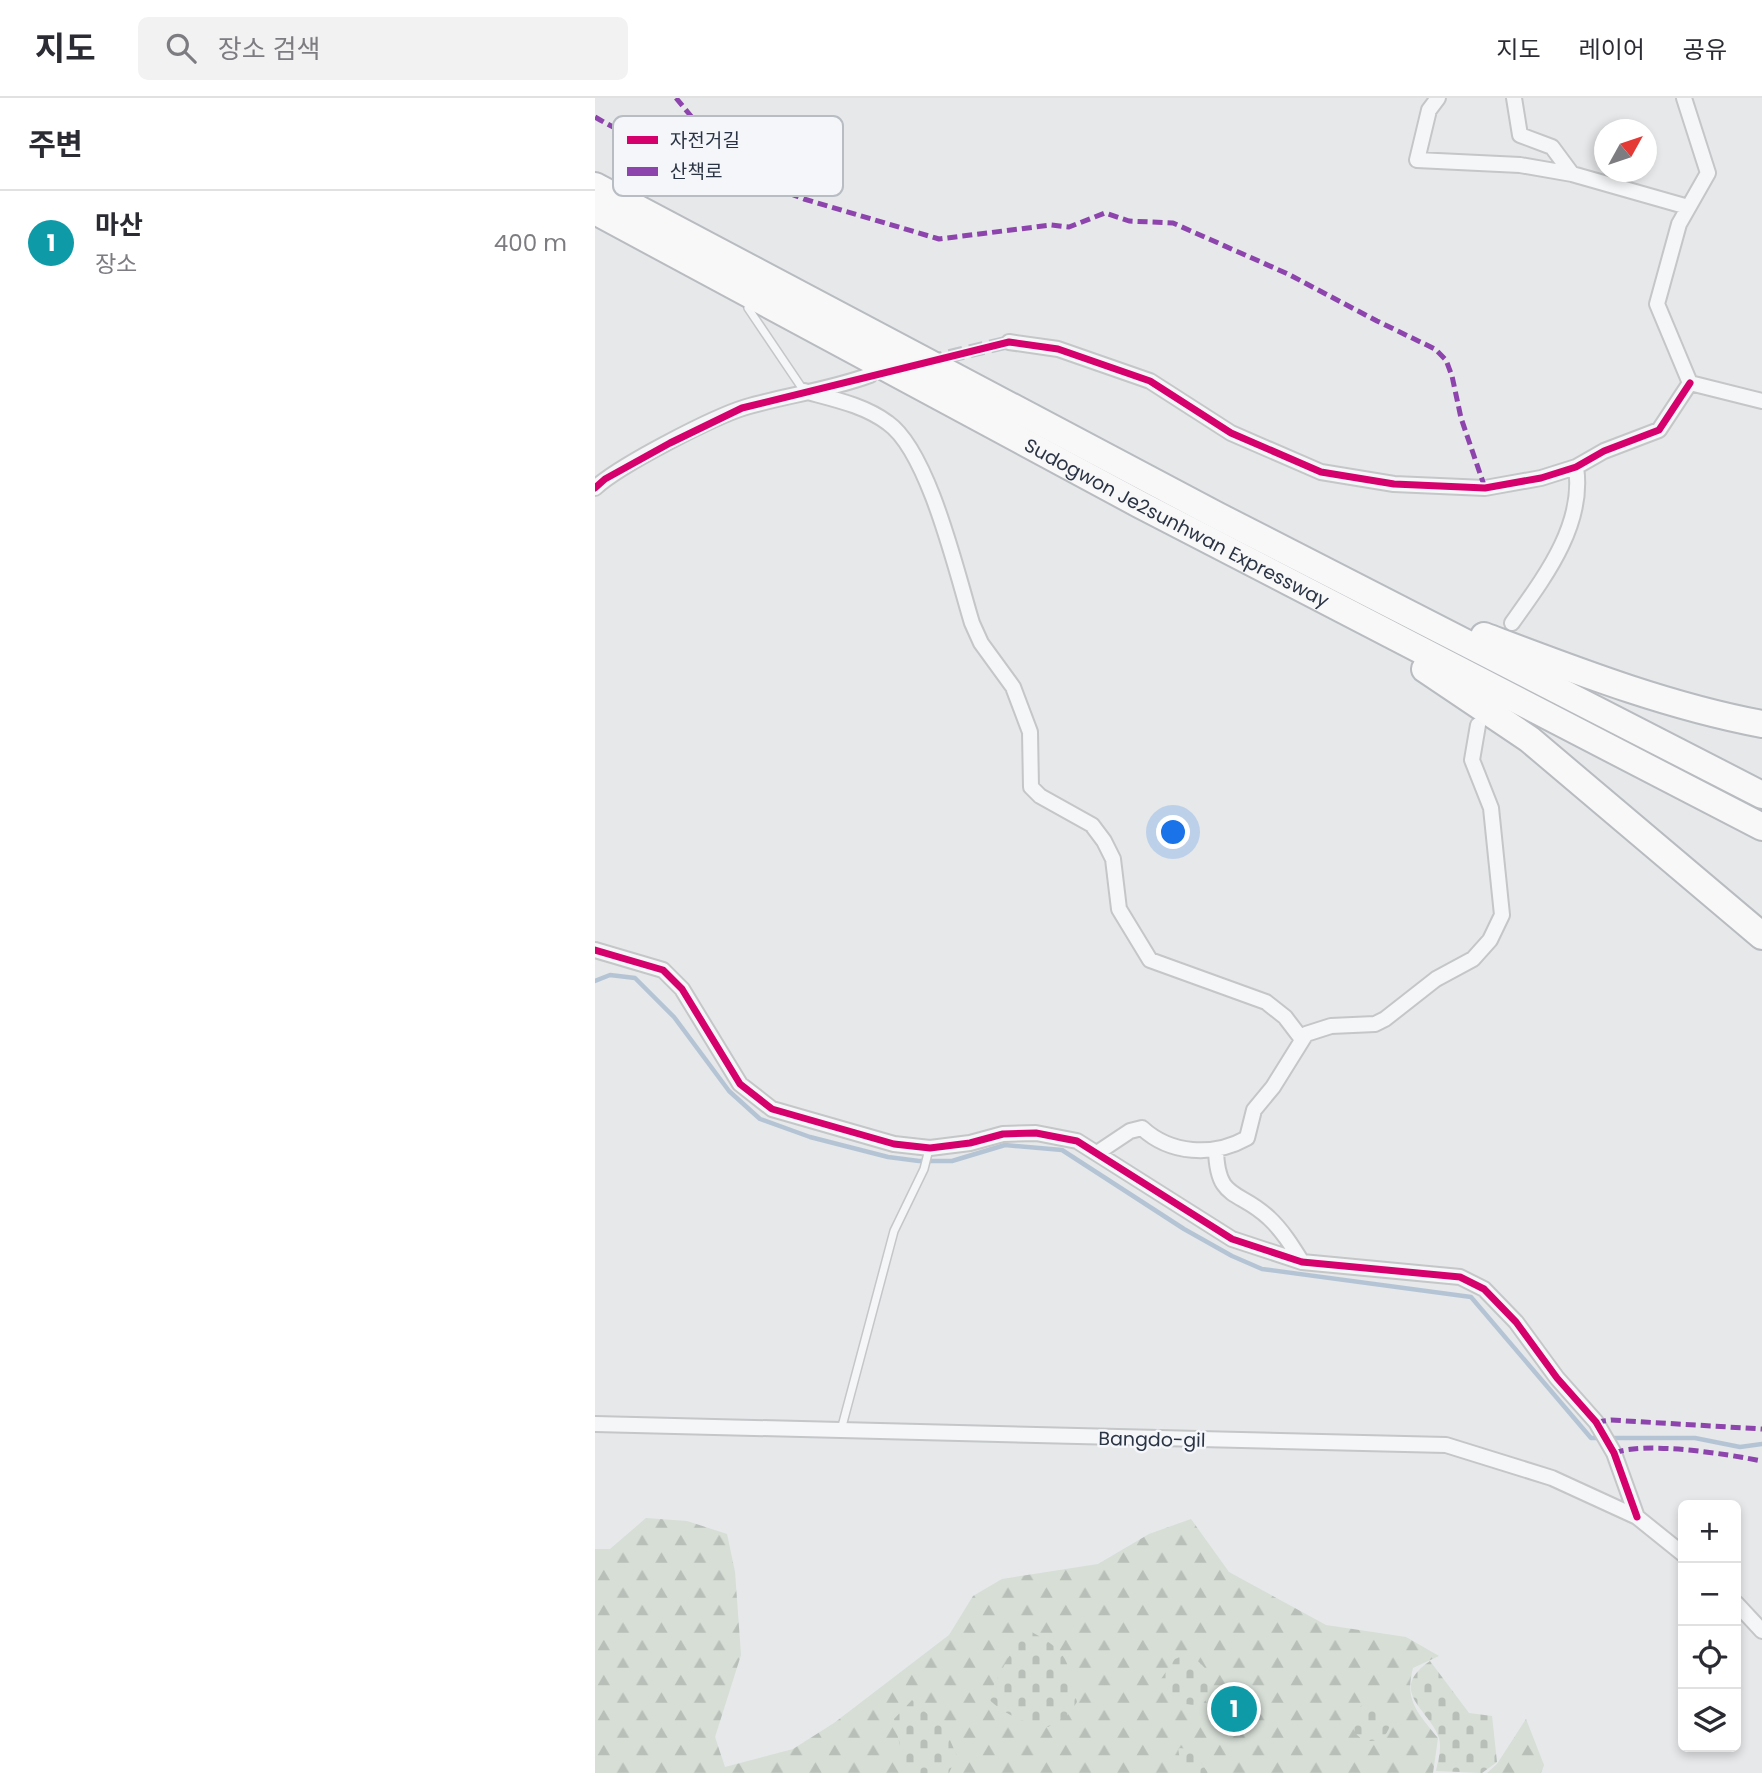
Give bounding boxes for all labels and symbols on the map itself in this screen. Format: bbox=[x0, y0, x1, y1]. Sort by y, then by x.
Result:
legend bbox=[613, 116, 843, 196]
north arrow bbox=[1594, 119, 1657, 182]
text: 자전거길 bbox=[670, 127, 740, 154]
text: 산책로 bbox=[670, 158, 722, 185]
street label: Sudogwon Je2sunhwan Expressway bbox=[1019, 432, 1334, 614]
your location bbox=[1156, 815, 1190, 849]
street label: Bangdo-gil bbox=[1098, 1425, 1206, 1454]
pin: 1 bbox=[1211, 1683, 1257, 1735]

